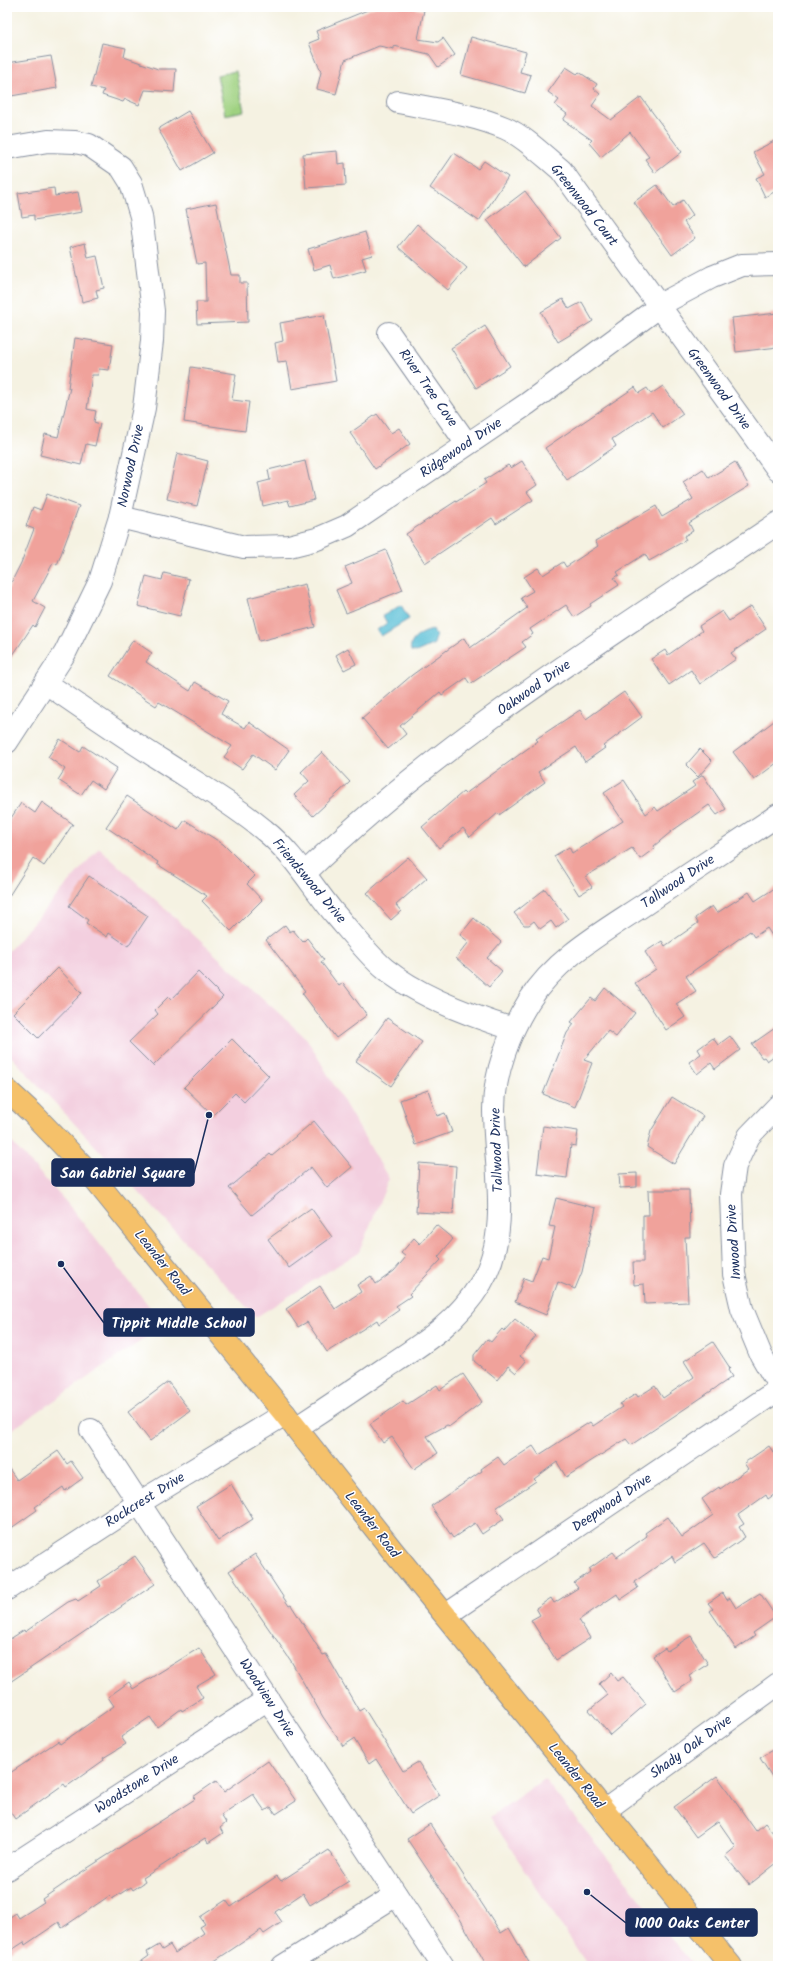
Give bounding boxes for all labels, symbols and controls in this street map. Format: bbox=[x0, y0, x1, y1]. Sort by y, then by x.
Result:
street label: Greenwood Court bbox=[545, 159, 624, 251]
street label: Greenwood Drive bbox=[682, 343, 757, 435]
street label: River Tree Cove bbox=[393, 344, 464, 432]
street label: Ridgewood Drive bbox=[415, 412, 507, 484]
street label: Norwood Drive bbox=[111, 422, 151, 510]
street label: Oakwood Drive bbox=[493, 654, 576, 722]
street label: Friendswood Drive bbox=[267, 833, 352, 929]
street label: Tallwood Drive bbox=[637, 849, 720, 915]
street label: Tallwood Drive bbox=[485, 1107, 509, 1193]
callout: San Gabriel Square bbox=[52, 1159, 194, 1186]
text: San Gabriel Square bbox=[60, 1162, 186, 1186]
street label: Inwood Drive bbox=[720, 1203, 748, 1281]
street label: Leander Road bbox=[128, 1225, 196, 1302]
callout: Tippit Middle School bbox=[104, 1309, 254, 1336]
text: Tippit Middle School bbox=[112, 1312, 246, 1336]
street label: Rockcrest Drive bbox=[101, 1466, 190, 1533]
street label: Deepwood Drive bbox=[568, 1468, 657, 1538]
street label: Leander Road bbox=[339, 1487, 406, 1564]
street label: Woodview Drive bbox=[233, 1654, 301, 1742]
street label: Shady Oak Drive bbox=[645, 1709, 737, 1784]
street label: Leander Road bbox=[542, 1738, 610, 1815]
street label: Woodstone Drive bbox=[90, 1748, 184, 1820]
callout: 1000 Oaks Center bbox=[626, 1909, 757, 1936]
text: 1000 Oaks Center bbox=[635, 1912, 750, 1936]

